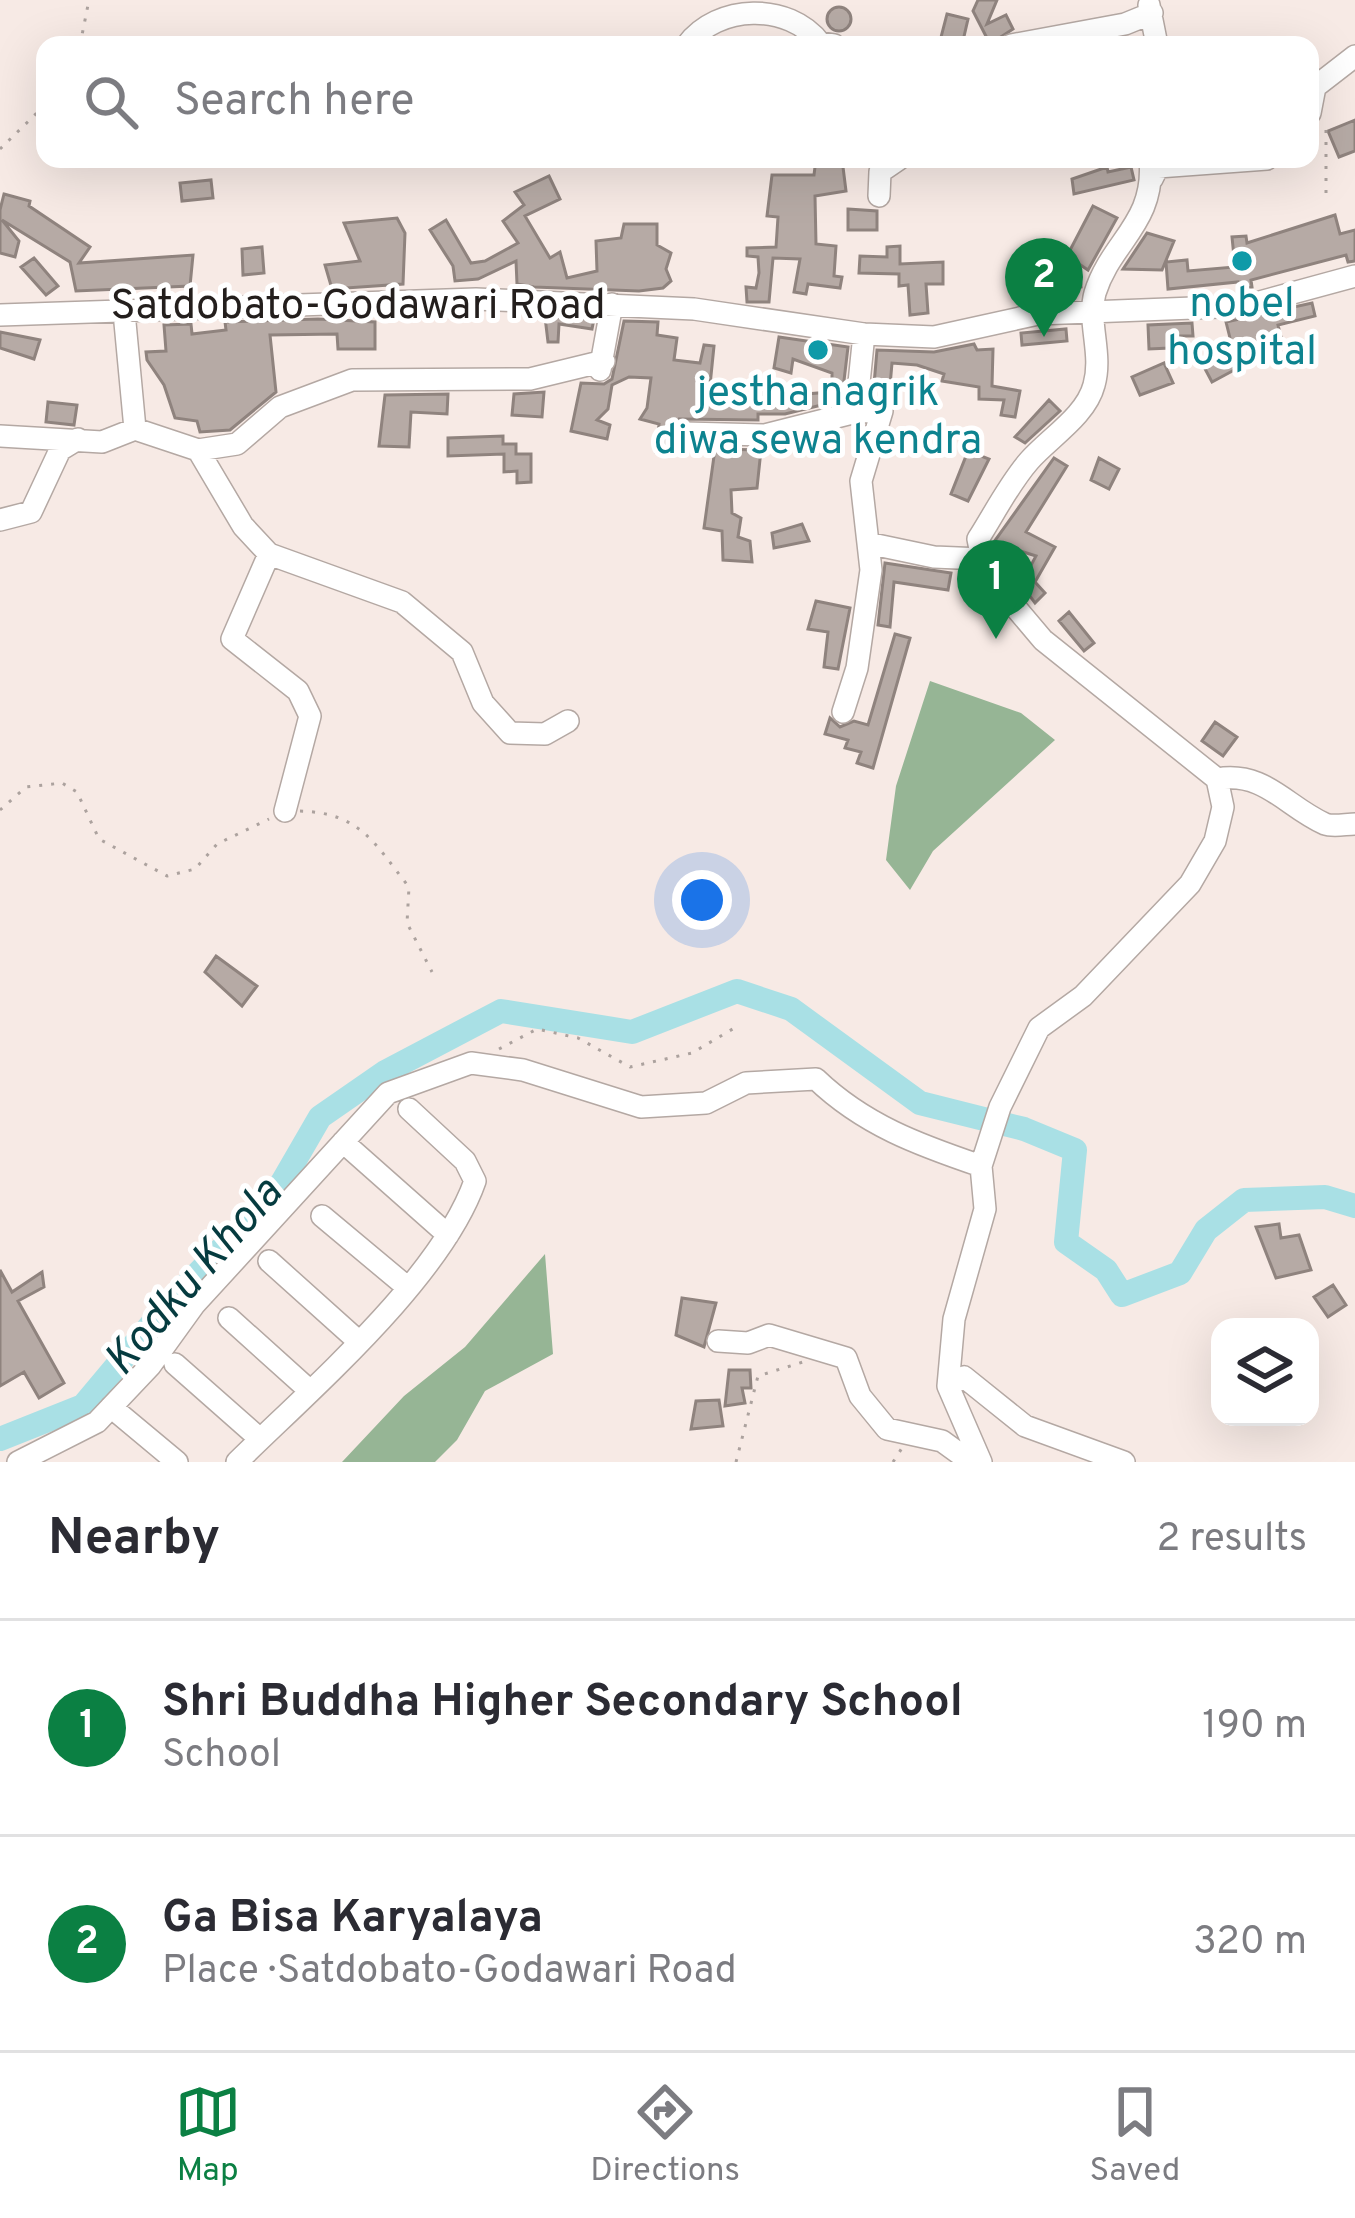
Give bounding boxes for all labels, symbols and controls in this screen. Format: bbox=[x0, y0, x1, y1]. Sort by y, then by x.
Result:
search box bbox=[36, 36, 1319, 168]
icon: search bbox=[78, 69, 144, 135]
text: Search here bbox=[174, 74, 414, 131]
pin: 2 bbox=[1005, 238, 1083, 337]
marker: nobel hospital bbox=[1229, 248, 1255, 274]
place label: nobel hospital bbox=[1167, 279, 1317, 380]
street label: Satdobato-Godawari Road bbox=[110, 281, 606, 334]
marker: jestha nagrik diwa sewa kendra bbox=[805, 337, 831, 363]
place label: jestha nagrik diwa sewa kendra bbox=[654, 368, 982, 469]
pin: 1 bbox=[957, 540, 1035, 639]
your location bbox=[672, 870, 732, 930]
water label: Kodku Khola bbox=[93, 1167, 297, 1389]
map controls bbox=[1211, 1318, 1319, 1426]
button: layers bbox=[1211, 1318, 1319, 1426]
text: Nearby bbox=[48, 1508, 220, 1573]
text: 2 results bbox=[1156, 1516, 1307, 1565]
text: Shri Buddha Higher Secondary School bbox=[162, 1675, 963, 1732]
text: 1 bbox=[79, 1703, 95, 1752]
text: 190 m bbox=[1202, 1703, 1307, 1752]
text: School bbox=[162, 1732, 281, 1781]
text: Ga Bisa Karyalaya bbox=[162, 1891, 543, 1948]
text: 2 bbox=[75, 1919, 99, 1968]
text: 320 m bbox=[1193, 1919, 1307, 1968]
text: Place · Satdobato-Godawari Road bbox=[162, 1948, 737, 1997]
tab: Map bbox=[175, 2079, 241, 2193]
tab: Directions bbox=[590, 2079, 740, 2193]
tab: Saved bbox=[1090, 2079, 1180, 2193]

